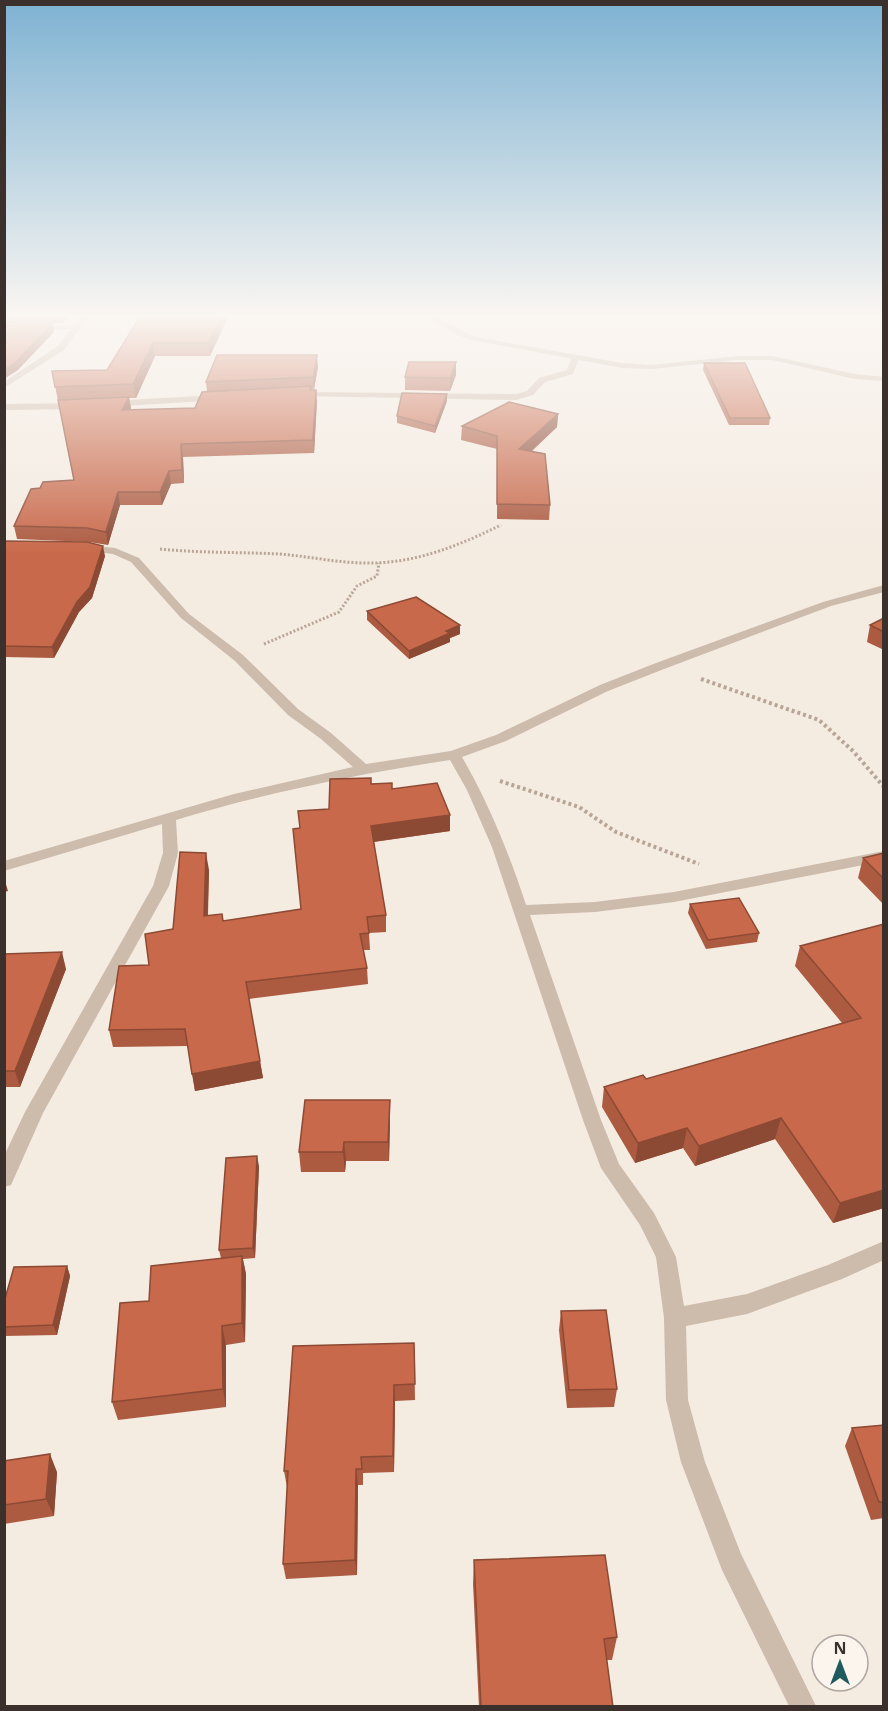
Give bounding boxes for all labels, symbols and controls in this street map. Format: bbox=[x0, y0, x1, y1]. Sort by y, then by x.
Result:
north arrow bbox=[810, 1633, 870, 1693]
text: N bbox=[833, 1637, 847, 1659]

